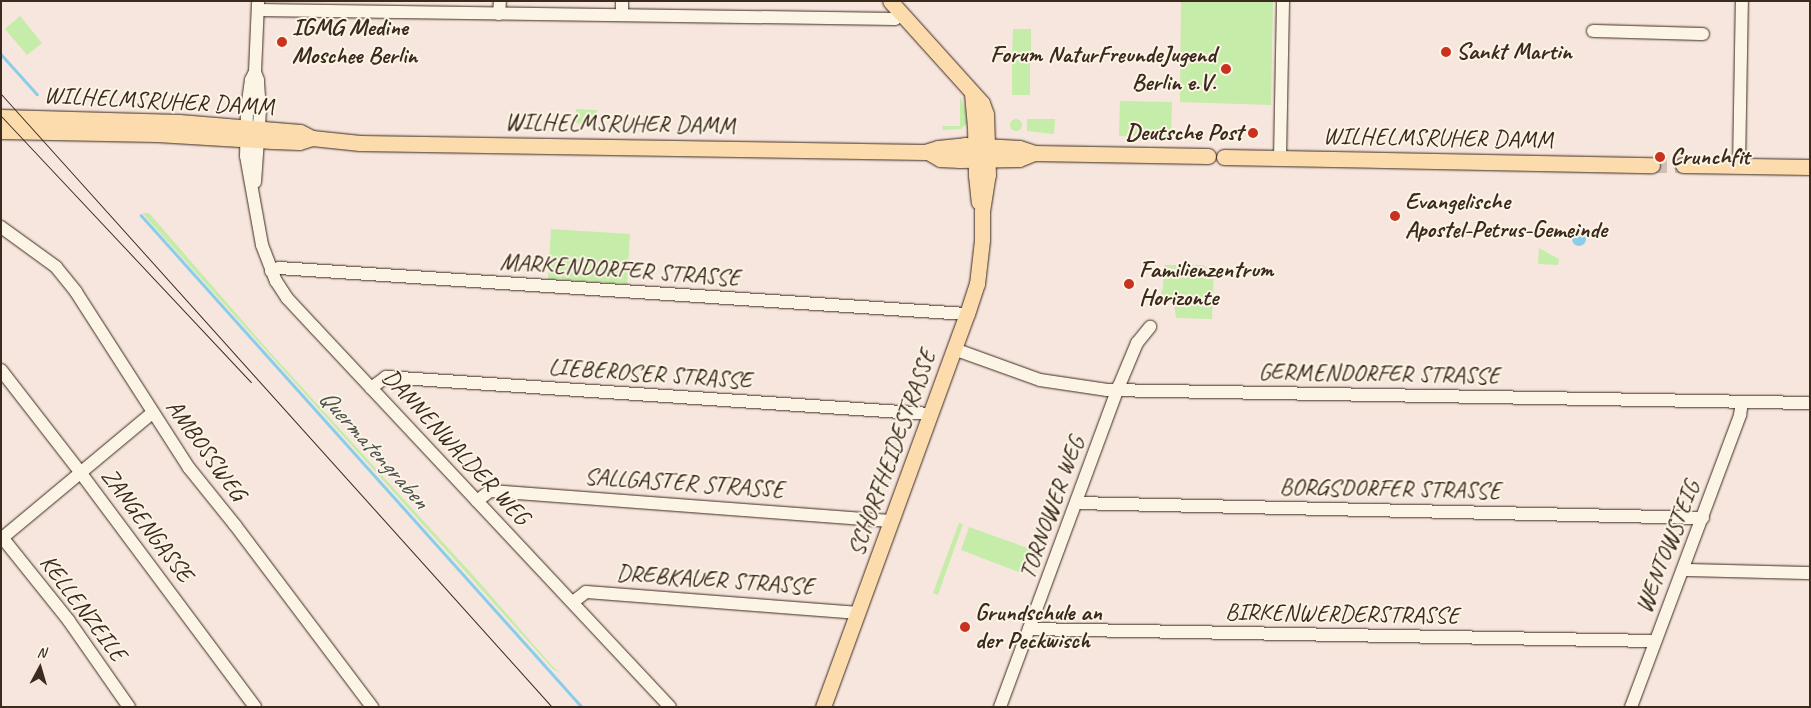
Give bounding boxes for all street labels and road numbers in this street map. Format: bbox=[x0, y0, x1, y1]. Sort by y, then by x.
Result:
street label: WILHELMSRUHER DAMM bbox=[43, 81, 275, 121]
street label: WILHELMSRUHER DAMM bbox=[504, 108, 736, 140]
street label: WILHELMSRUHER DAMM bbox=[1322, 122, 1554, 154]
street label: MARKENDORFER STRASSE bbox=[499, 247, 741, 293]
street label: SCHORFHEIDESTRASSE bbox=[841, 346, 943, 560]
street label: LIEBEROSER STRASSE bbox=[547, 353, 753, 395]
street label: GERMENDORFER STRASSE bbox=[1258, 357, 1500, 391]
street label: DANNENWALDER WEG bbox=[376, 363, 536, 531]
street label: AMBOSSWEG bbox=[160, 394, 252, 506]
street label: TORNOWER WEG bbox=[1013, 432, 1091, 584]
street label: ZANGENGASSE bbox=[95, 462, 199, 588]
street label: SALLGASTER STRASSE bbox=[583, 462, 785, 504]
street label: BORGSDORFER STRASSE bbox=[1279, 473, 1501, 505]
street label: WENTOWSTEIG bbox=[1630, 477, 1706, 617]
street label: KELLENZEILE bbox=[34, 549, 132, 667]
street label: DREBKAUER STRASSE bbox=[615, 559, 815, 601]
street label: BIRKENWERDERSTRASSE bbox=[1225, 598, 1459, 630]

